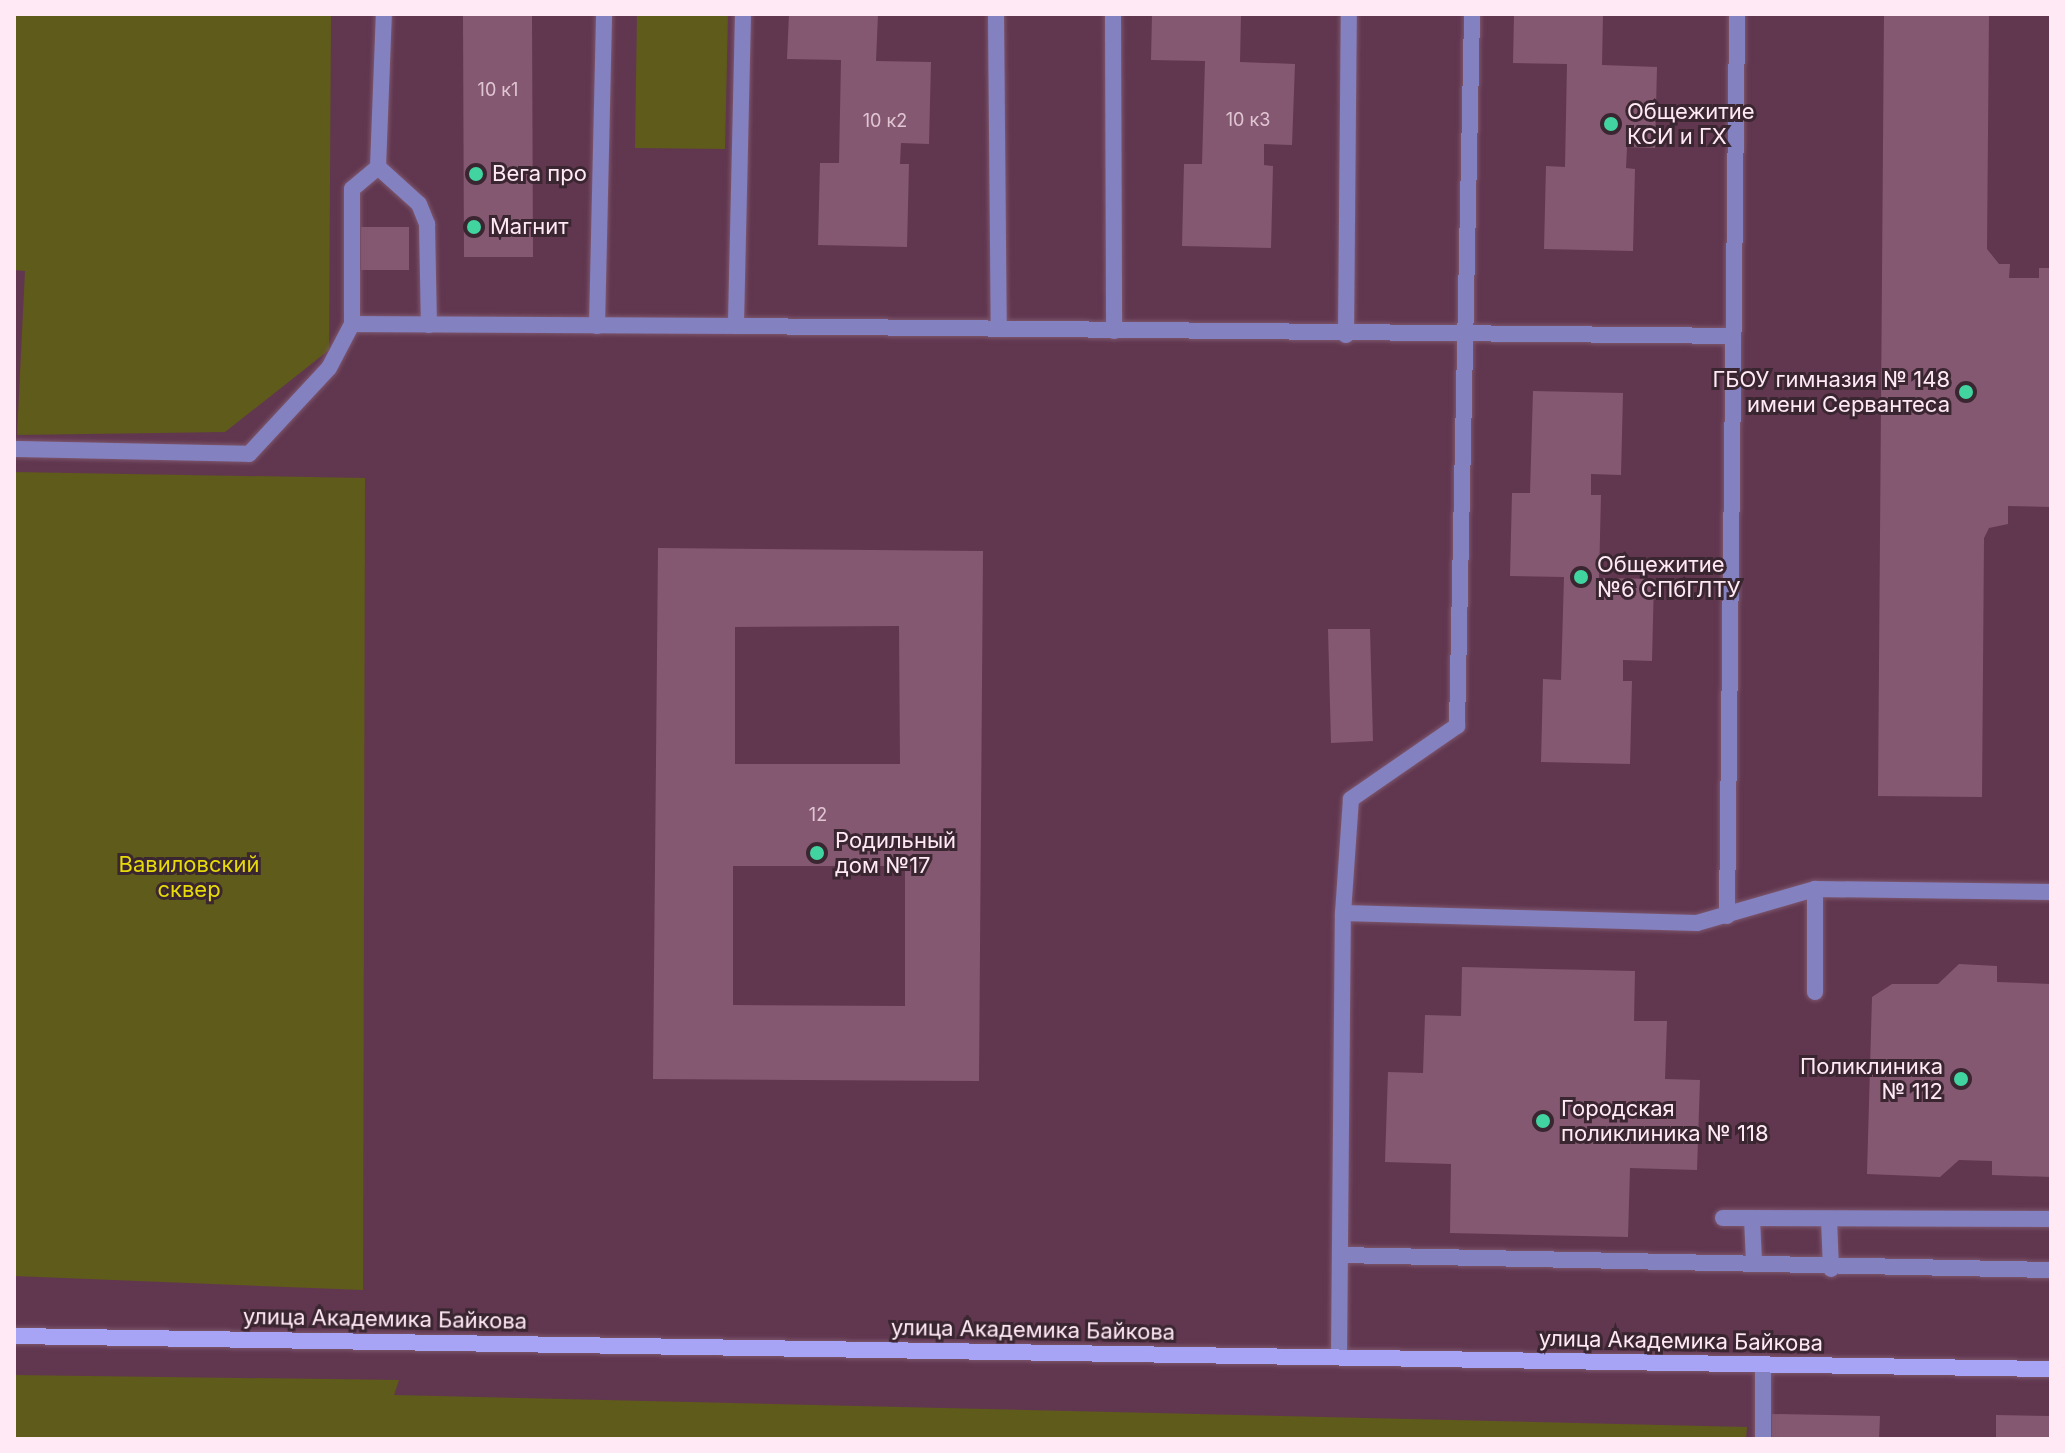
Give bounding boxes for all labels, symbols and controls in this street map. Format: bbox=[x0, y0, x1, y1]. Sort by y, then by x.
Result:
house number: 10 к1 bbox=[478, 79, 518, 101]
place label: Общежитие КСИ и ГХ bbox=[1627, 98, 1755, 150]
house number: 10 к3 bbox=[1226, 109, 1270, 131]
house number: 10 к2 bbox=[863, 110, 907, 132]
marker: Общежитие КСИ и ГХ bbox=[1602, 115, 1620, 133]
place label: Вега про bbox=[492, 161, 587, 187]
marker: Вега про bbox=[467, 165, 485, 183]
place label: Магнит bbox=[490, 214, 568, 240]
marker: Магнит bbox=[465, 218, 483, 236]
place label: ГБОУ гимназия № 148 имени Сервантеса bbox=[1712, 366, 1950, 418]
marker: ГБОУ гимназия № 148 имени Сервантеса bbox=[1957, 383, 1975, 401]
place label: Общежитие №6 СПбГЛТУ bbox=[1597, 551, 1741, 602]
marker: Общежитие №6 СПбГЛТУ bbox=[1572, 568, 1590, 586]
house number: 12 bbox=[809, 804, 827, 826]
place label: Родильный дом №17 bbox=[835, 827, 956, 878]
marker: Родильный дом №17 bbox=[806, 842, 828, 864]
park label: Вавиловский сквер bbox=[119, 851, 259, 902]
place label: Поликлиника № 112 bbox=[1800, 1053, 1943, 1104]
marker: Поликлиника № 112 bbox=[1950, 1068, 1972, 1090]
place label: Городская поликлиника № 118 bbox=[1561, 1095, 1769, 1146]
marker: Городская поликлиника № 118 bbox=[1532, 1110, 1554, 1132]
street label: улица Академика Байкова bbox=[243, 1303, 527, 1335]
street label: улица Академика Байкова bbox=[891, 1314, 1175, 1346]
street label: улица Академика Байкова bbox=[1539, 1325, 1823, 1357]

